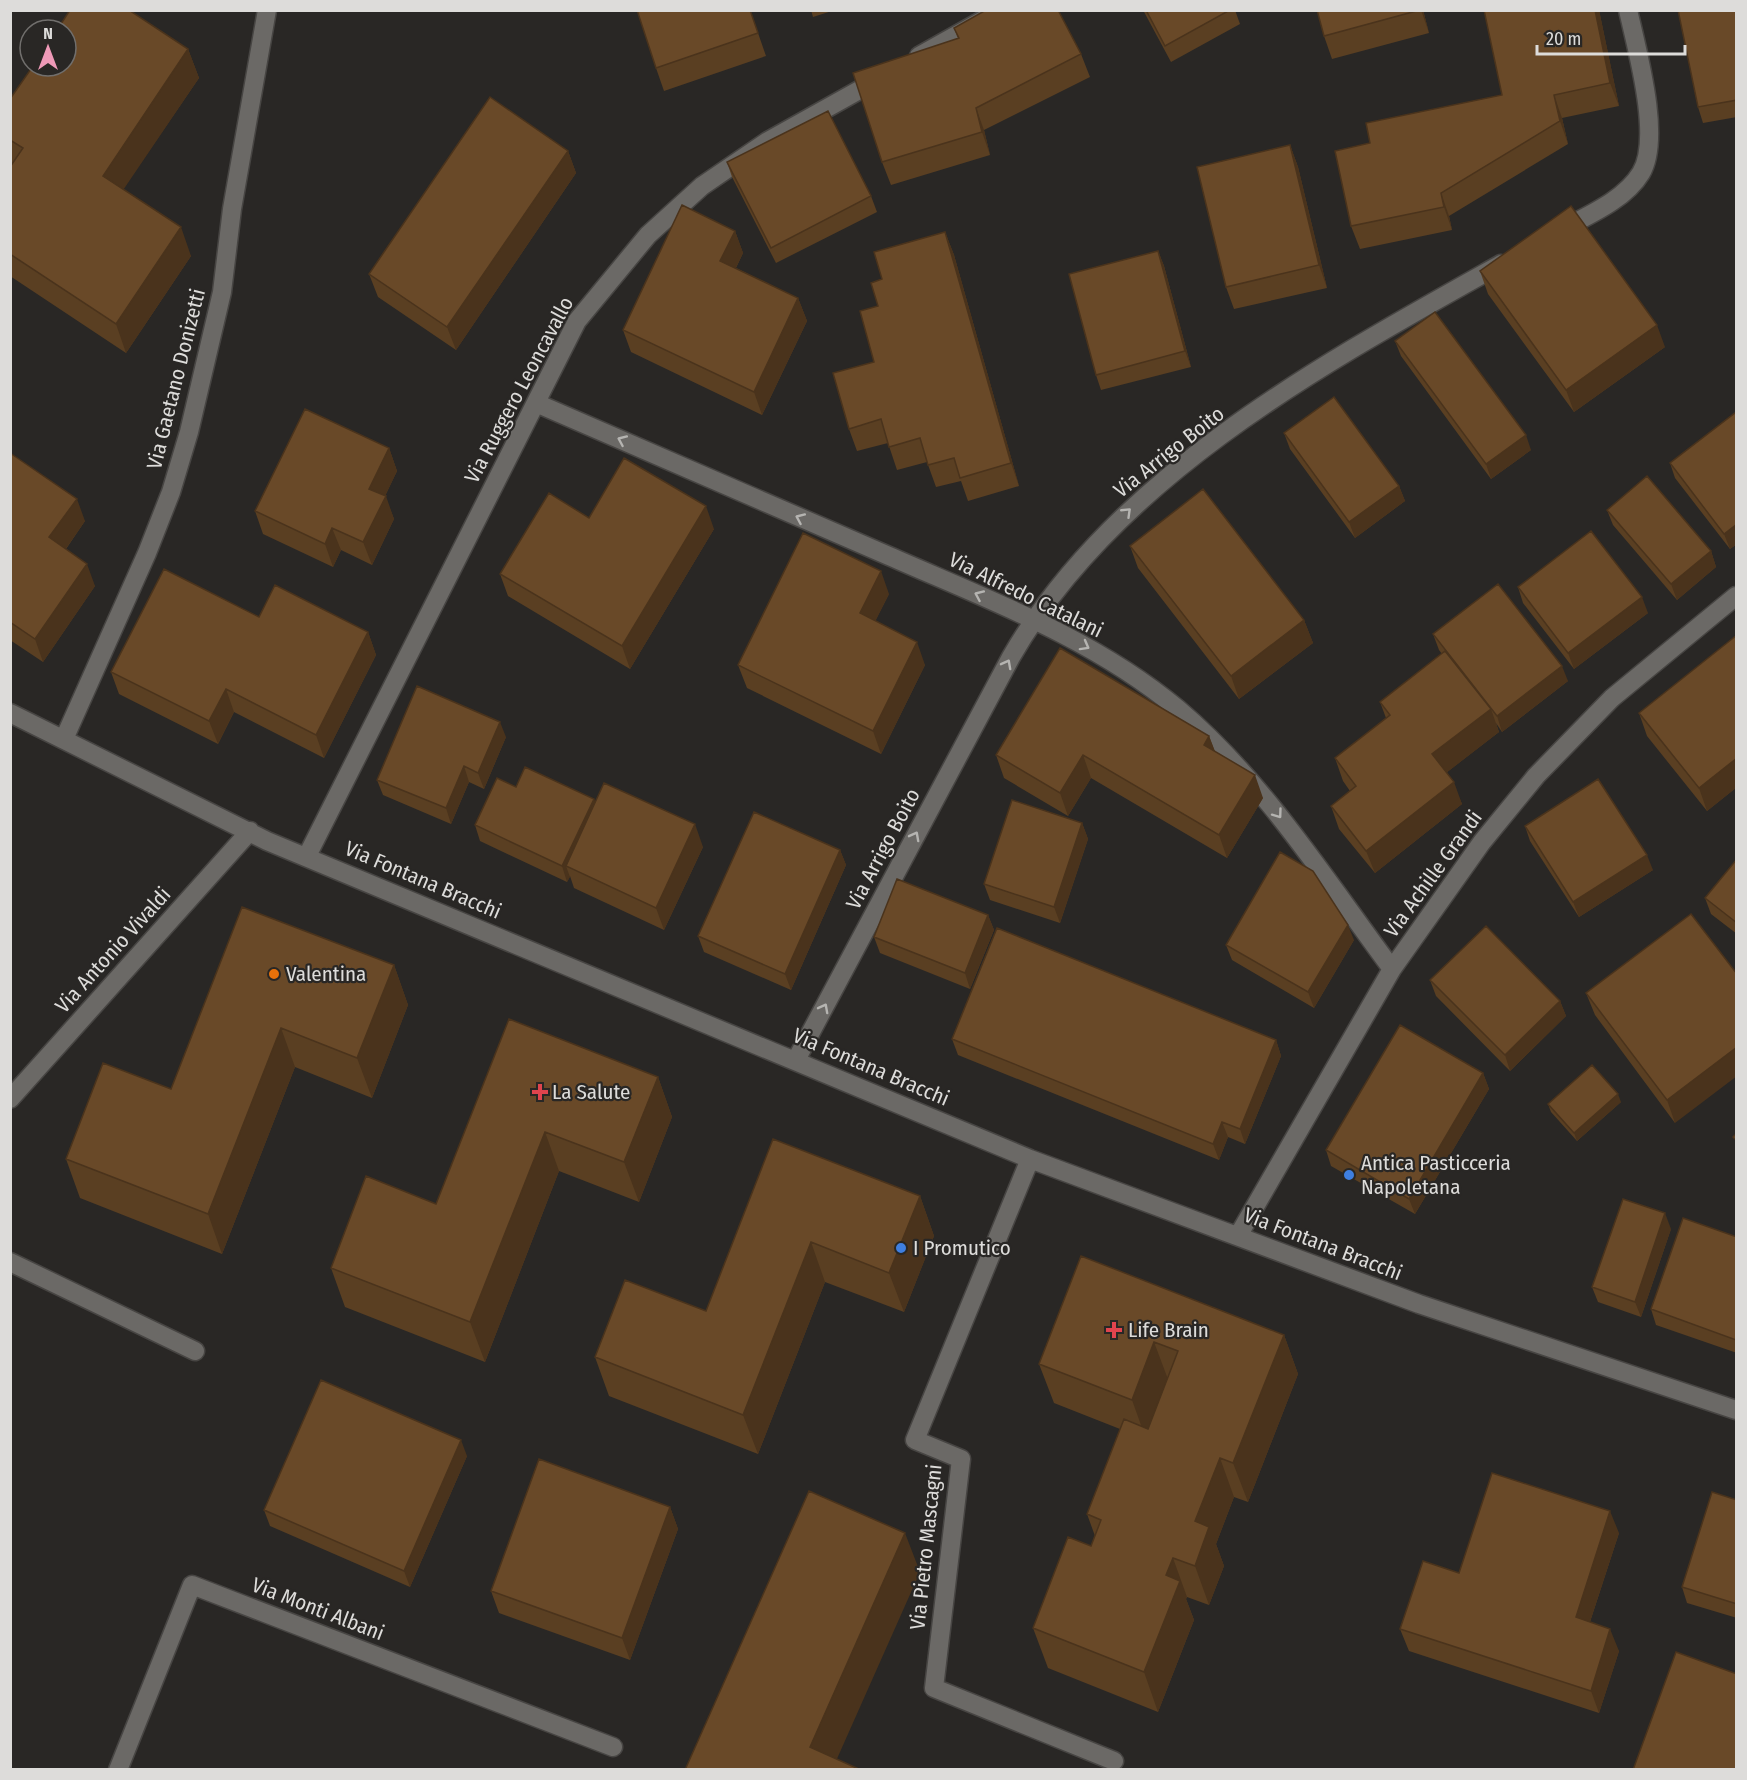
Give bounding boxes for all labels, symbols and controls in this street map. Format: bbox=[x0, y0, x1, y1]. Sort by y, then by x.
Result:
north arrow bbox=[18, 18, 78, 78]
scale bar bbox=[1537, 18, 1686, 56]
text: N bbox=[43, 24, 53, 43]
text: 20 m bbox=[1546, 28, 1581, 50]
street label: Via Gaetano Donizetti bbox=[141, 286, 211, 472]
street label: Via Ruggero Leoncavallo bbox=[459, 292, 579, 488]
street label: Via Arrigo Boito bbox=[1109, 401, 1229, 503]
one-way arrow bbox=[617, 435, 628, 447]
one-way arrow bbox=[1121, 508, 1131, 519]
one-way arrow bbox=[796, 513, 807, 525]
street label: Via Alfredo Catalani bbox=[945, 546, 1107, 644]
one-way arrow bbox=[975, 590, 986, 602]
one-way arrow bbox=[1078, 639, 1089, 650]
one-way arrow bbox=[1000, 660, 1011, 670]
street label: Via Arrigo Boito bbox=[840, 784, 926, 914]
street label: Via Achille Grandi bbox=[1378, 805, 1488, 943]
one-way arrow bbox=[1271, 807, 1282, 818]
one-way arrow bbox=[908, 832, 919, 842]
street label: Via Fontana Bracchi bbox=[341, 835, 505, 925]
street label: Via Antonio Vivaldi bbox=[50, 882, 176, 1018]
place label: Valentina bbox=[286, 961, 366, 987]
marker: Valentina bbox=[267, 967, 281, 981]
one-way arrow bbox=[817, 1004, 828, 1015]
street label: Via Fontana Bracchi bbox=[789, 1022, 953, 1112]
place label: La Salute bbox=[552, 1079, 630, 1105]
marker: La Salute bbox=[533, 1085, 547, 1099]
place label: Antica Pasticceria Napoletana bbox=[1361, 1150, 1511, 1200]
marker: Antica Pasticceria Napoletana bbox=[1342, 1168, 1356, 1182]
street label: Via Fontana Bracchi bbox=[1240, 1202, 1406, 1286]
place label: I Promutico bbox=[913, 1235, 1011, 1261]
marker: I Promutico bbox=[894, 1241, 908, 1255]
place label: Life Brain bbox=[1128, 1317, 1209, 1343]
marker: Life Brain bbox=[1105, 1321, 1123, 1339]
street label: Via Pietro Mascagni bbox=[904, 1463, 948, 1631]
street label: Via Monti Albani bbox=[248, 1572, 388, 1646]

